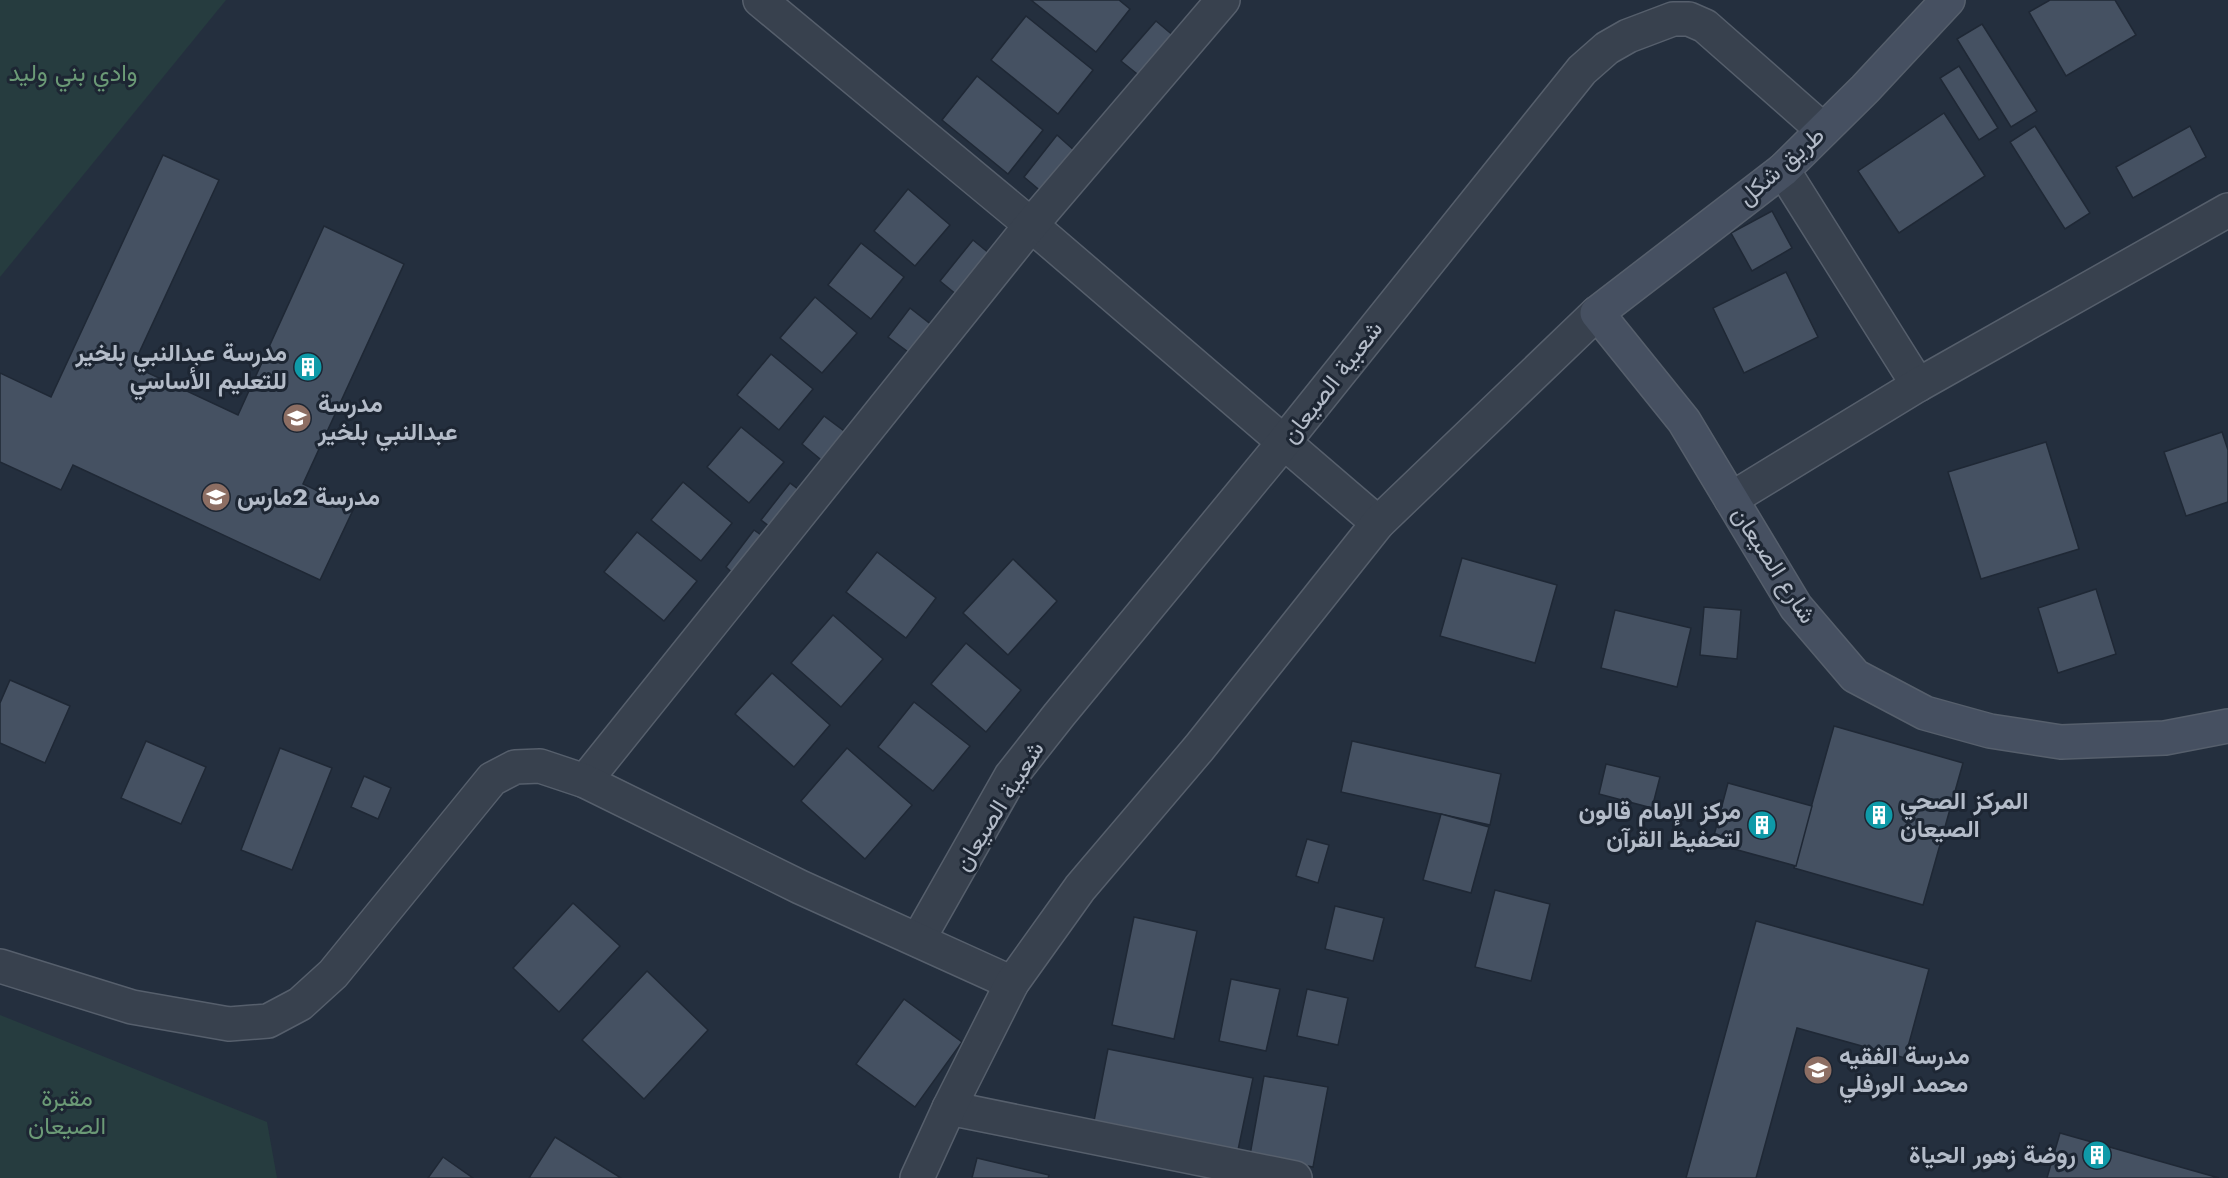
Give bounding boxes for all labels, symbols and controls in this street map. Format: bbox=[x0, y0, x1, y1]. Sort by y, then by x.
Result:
park label: وادي بني وليد bbox=[9, 55, 137, 92]
street label: طريق شكل bbox=[1729, 118, 1832, 213]
street label: شعبية الصيعان bbox=[1272, 313, 1391, 451]
place label: مدرسة عبدالنبي بلخير للتعليم الأساسي bbox=[75, 335, 287, 401]
building icon: مدرسة عبدالنبي بلخير للتعليم الأساسي bbox=[292, 351, 324, 383]
place label: مدرسة عبدالنبي بلخير bbox=[317, 386, 458, 452]
school or university icon: مدرسة عبدالنبي بلخير bbox=[281, 402, 313, 434]
place label: مدرسة 2مارس bbox=[237, 479, 380, 514]
school or university icon: مدرسة 2مارس bbox=[200, 481, 232, 513]
street label: شارع الصيعان bbox=[1723, 499, 1825, 630]
street label: شعبية الصيعان bbox=[945, 734, 1052, 878]
place label: المركز الصحي الصيعان bbox=[1900, 783, 2028, 846]
place label: مركز الإمام قالون لتحفيظ القرآن bbox=[1578, 793, 1741, 856]
building icon: المركز الصحي الصيعان bbox=[1863, 799, 1895, 831]
building icon: مركز الإمام قالون لتحفيظ القرآن bbox=[1746, 809, 1778, 841]
place label: مدرسة الفقيه محمد الورفلي bbox=[1839, 1038, 1970, 1104]
school or university icon: مدرسة الفقيه محمد الورفلي bbox=[1802, 1054, 1834, 1086]
park label: مقبرة الصيعان bbox=[28, 1080, 106, 1143]
place label: روضة زهور الحياة bbox=[1909, 1137, 2076, 1172]
building icon: روضة زهور الحياة bbox=[2081, 1139, 2113, 1171]

